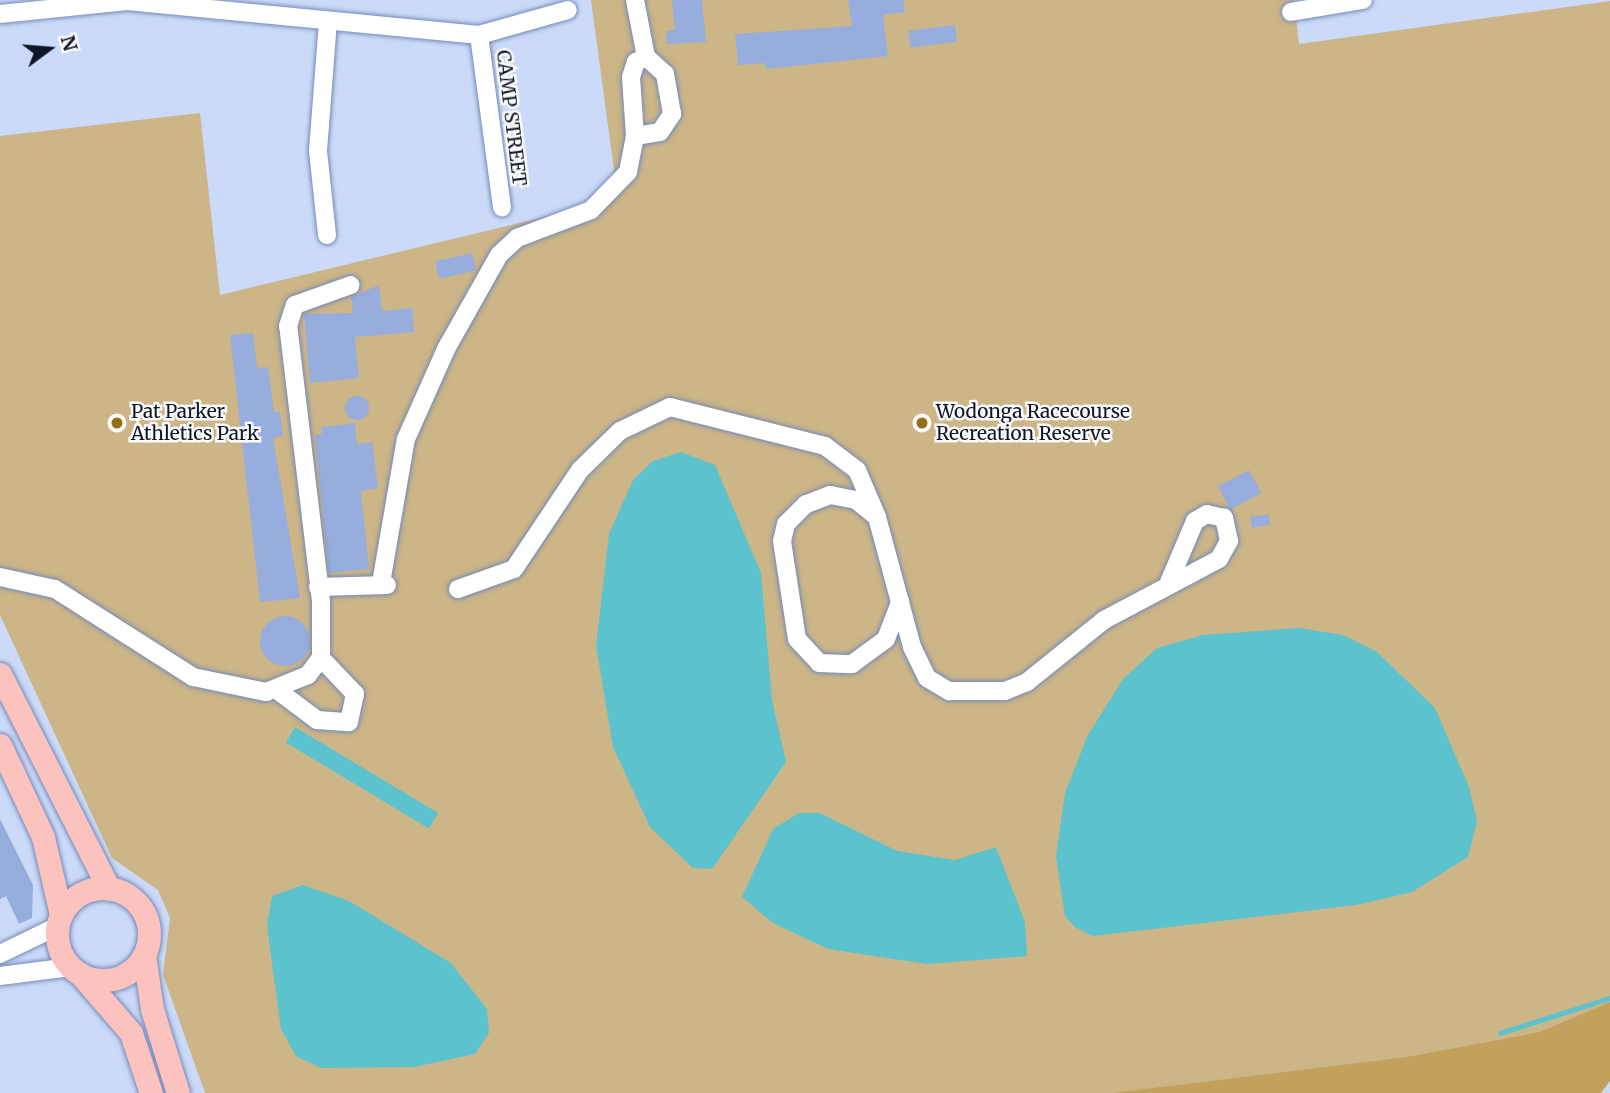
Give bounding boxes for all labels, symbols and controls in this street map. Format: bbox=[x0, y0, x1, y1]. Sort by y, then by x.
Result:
north arrow bbox=[14, 14, 84, 84]
text: N bbox=[56, 33, 83, 54]
street label: CAMP STREET bbox=[491, 49, 531, 187]
place label: Pat Parker Athletics Park bbox=[131, 401, 259, 445]
place label: Wodonga Racecourse Recreation Reserve bbox=[936, 401, 1130, 445]
marker: Pat Parker Athletics Park bbox=[109, 415, 125, 431]
marker: Wodonga Racecourse Recreation Reserve bbox=[914, 415, 930, 431]

